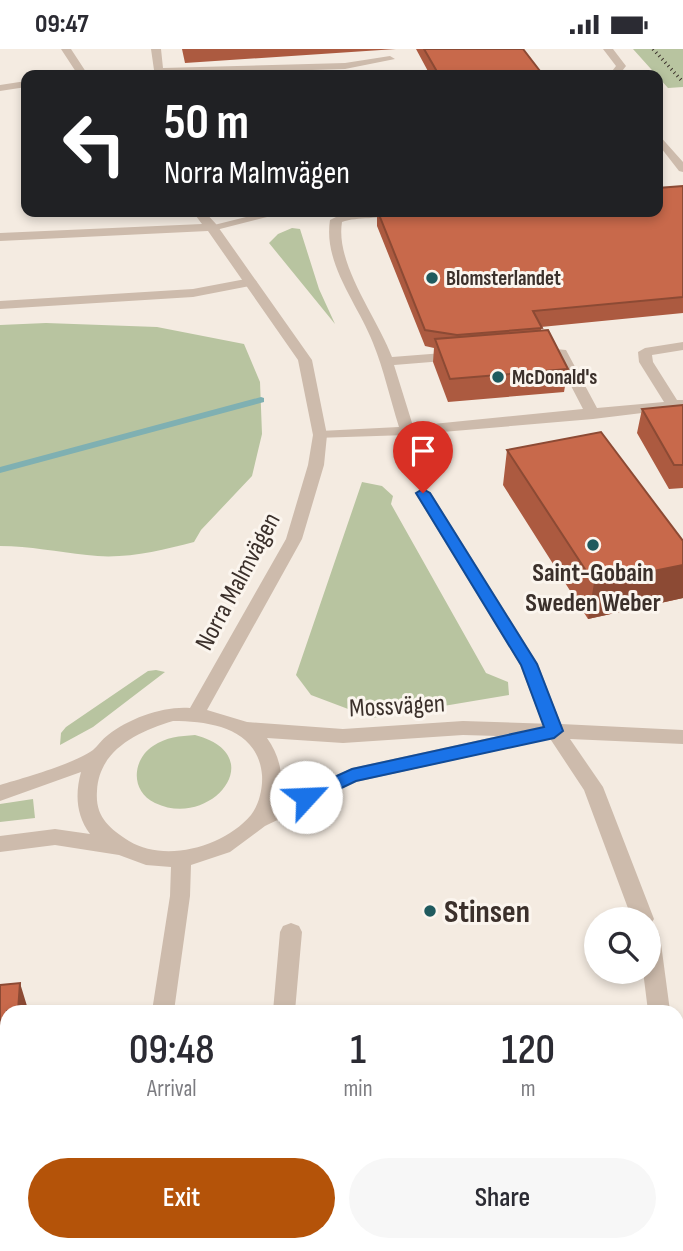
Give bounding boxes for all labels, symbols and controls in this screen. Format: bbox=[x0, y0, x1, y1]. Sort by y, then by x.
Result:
text: 09:47 bbox=[35, 9, 89, 40]
text: 50 m bbox=[164, 94, 249, 153]
icon: left bbox=[49, 98, 140, 189]
text: Norra Malmvägen bbox=[164, 154, 350, 193]
place label: Blomsterlandet bbox=[446, 266, 561, 291]
marker: Blomsterlandet bbox=[424, 270, 440, 286]
place label: McDonald's bbox=[512, 365, 597, 390]
marker: McDonald's bbox=[490, 369, 506, 385]
pin bbox=[393, 421, 453, 493]
icon: arrive bbox=[404, 432, 442, 470]
street label: Norra Malmvägen bbox=[189, 508, 287, 656]
marker: Saint-Gobain Sweden Weber bbox=[585, 537, 601, 553]
place label: Saint-Gobain Sweden Weber bbox=[525, 558, 661, 619]
street label: Mossvägen bbox=[348, 689, 446, 724]
position arrow bbox=[269, 760, 343, 834]
place label: Stinsen bbox=[444, 893, 530, 932]
marker: Stinsen bbox=[422, 903, 438, 919]
map controls bbox=[584, 907, 661, 984]
button: search bbox=[584, 907, 661, 984]
text: 09:48 bbox=[129, 1025, 215, 1076]
text: 1 bbox=[350, 1025, 366, 1076]
text: 120 bbox=[501, 1025, 555, 1076]
text: Arrival bbox=[147, 1075, 197, 1103]
text: min bbox=[344, 1075, 372, 1103]
text: m bbox=[521, 1075, 536, 1103]
button: Exit bbox=[28, 1158, 335, 1238]
button: Share bbox=[349, 1158, 656, 1238]

